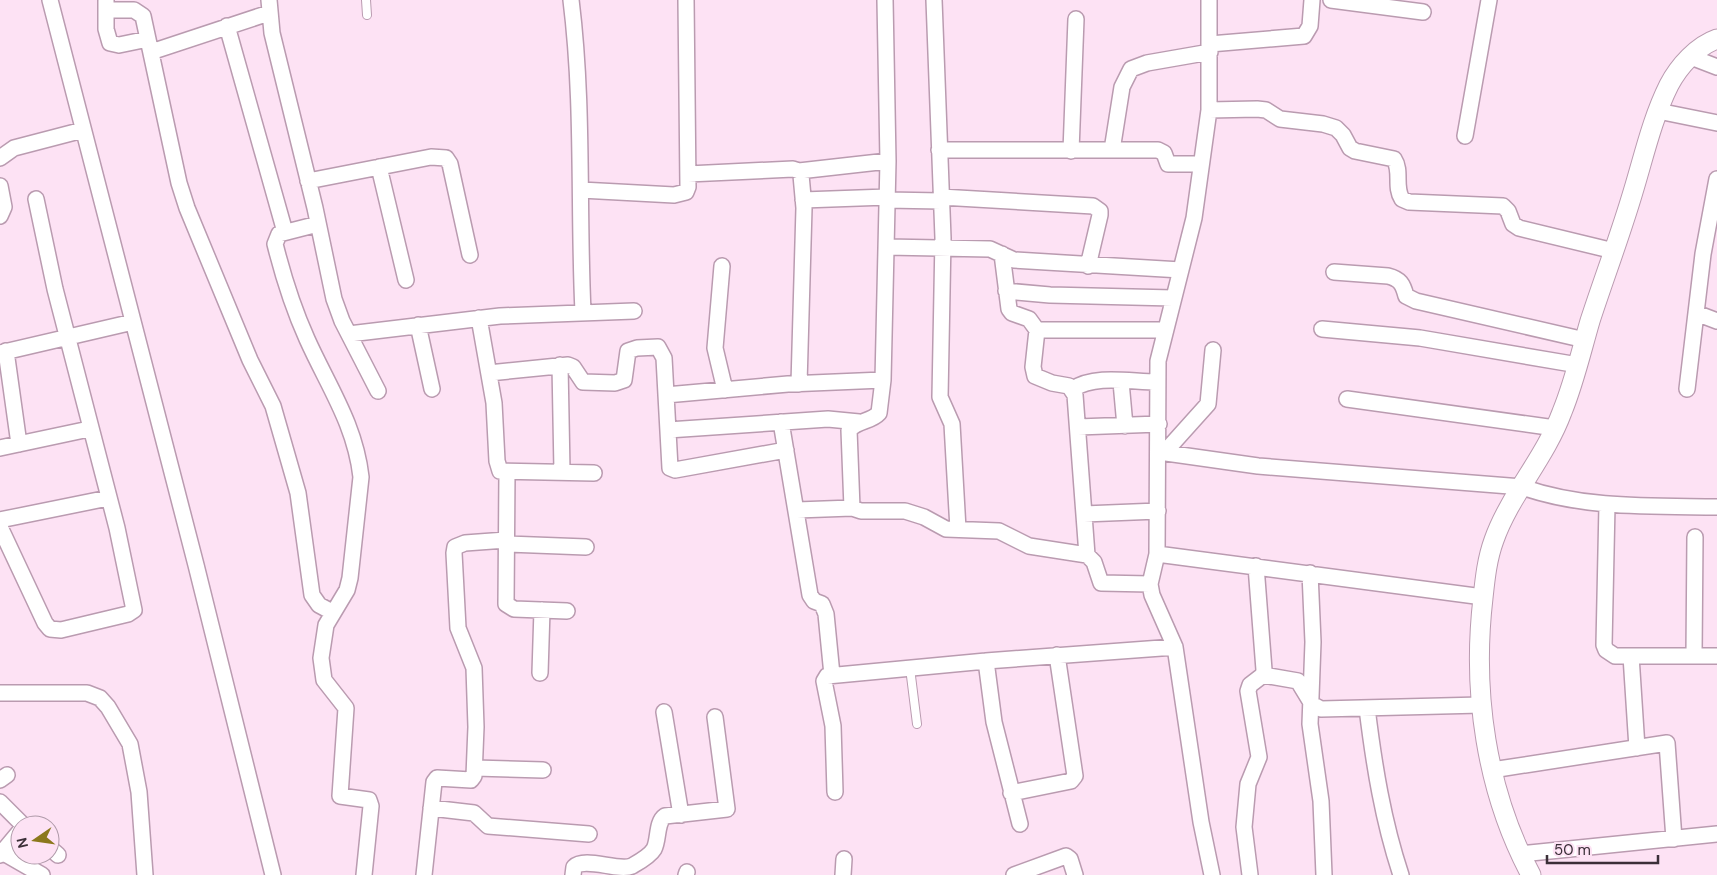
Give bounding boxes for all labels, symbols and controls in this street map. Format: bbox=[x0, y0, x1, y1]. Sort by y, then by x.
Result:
north arrow bbox=[10, 815, 60, 865]
scale bar bbox=[1547, 832, 1658, 864]
text: N bbox=[12, 836, 32, 850]
text: 50 m bbox=[1554, 840, 1591, 860]

